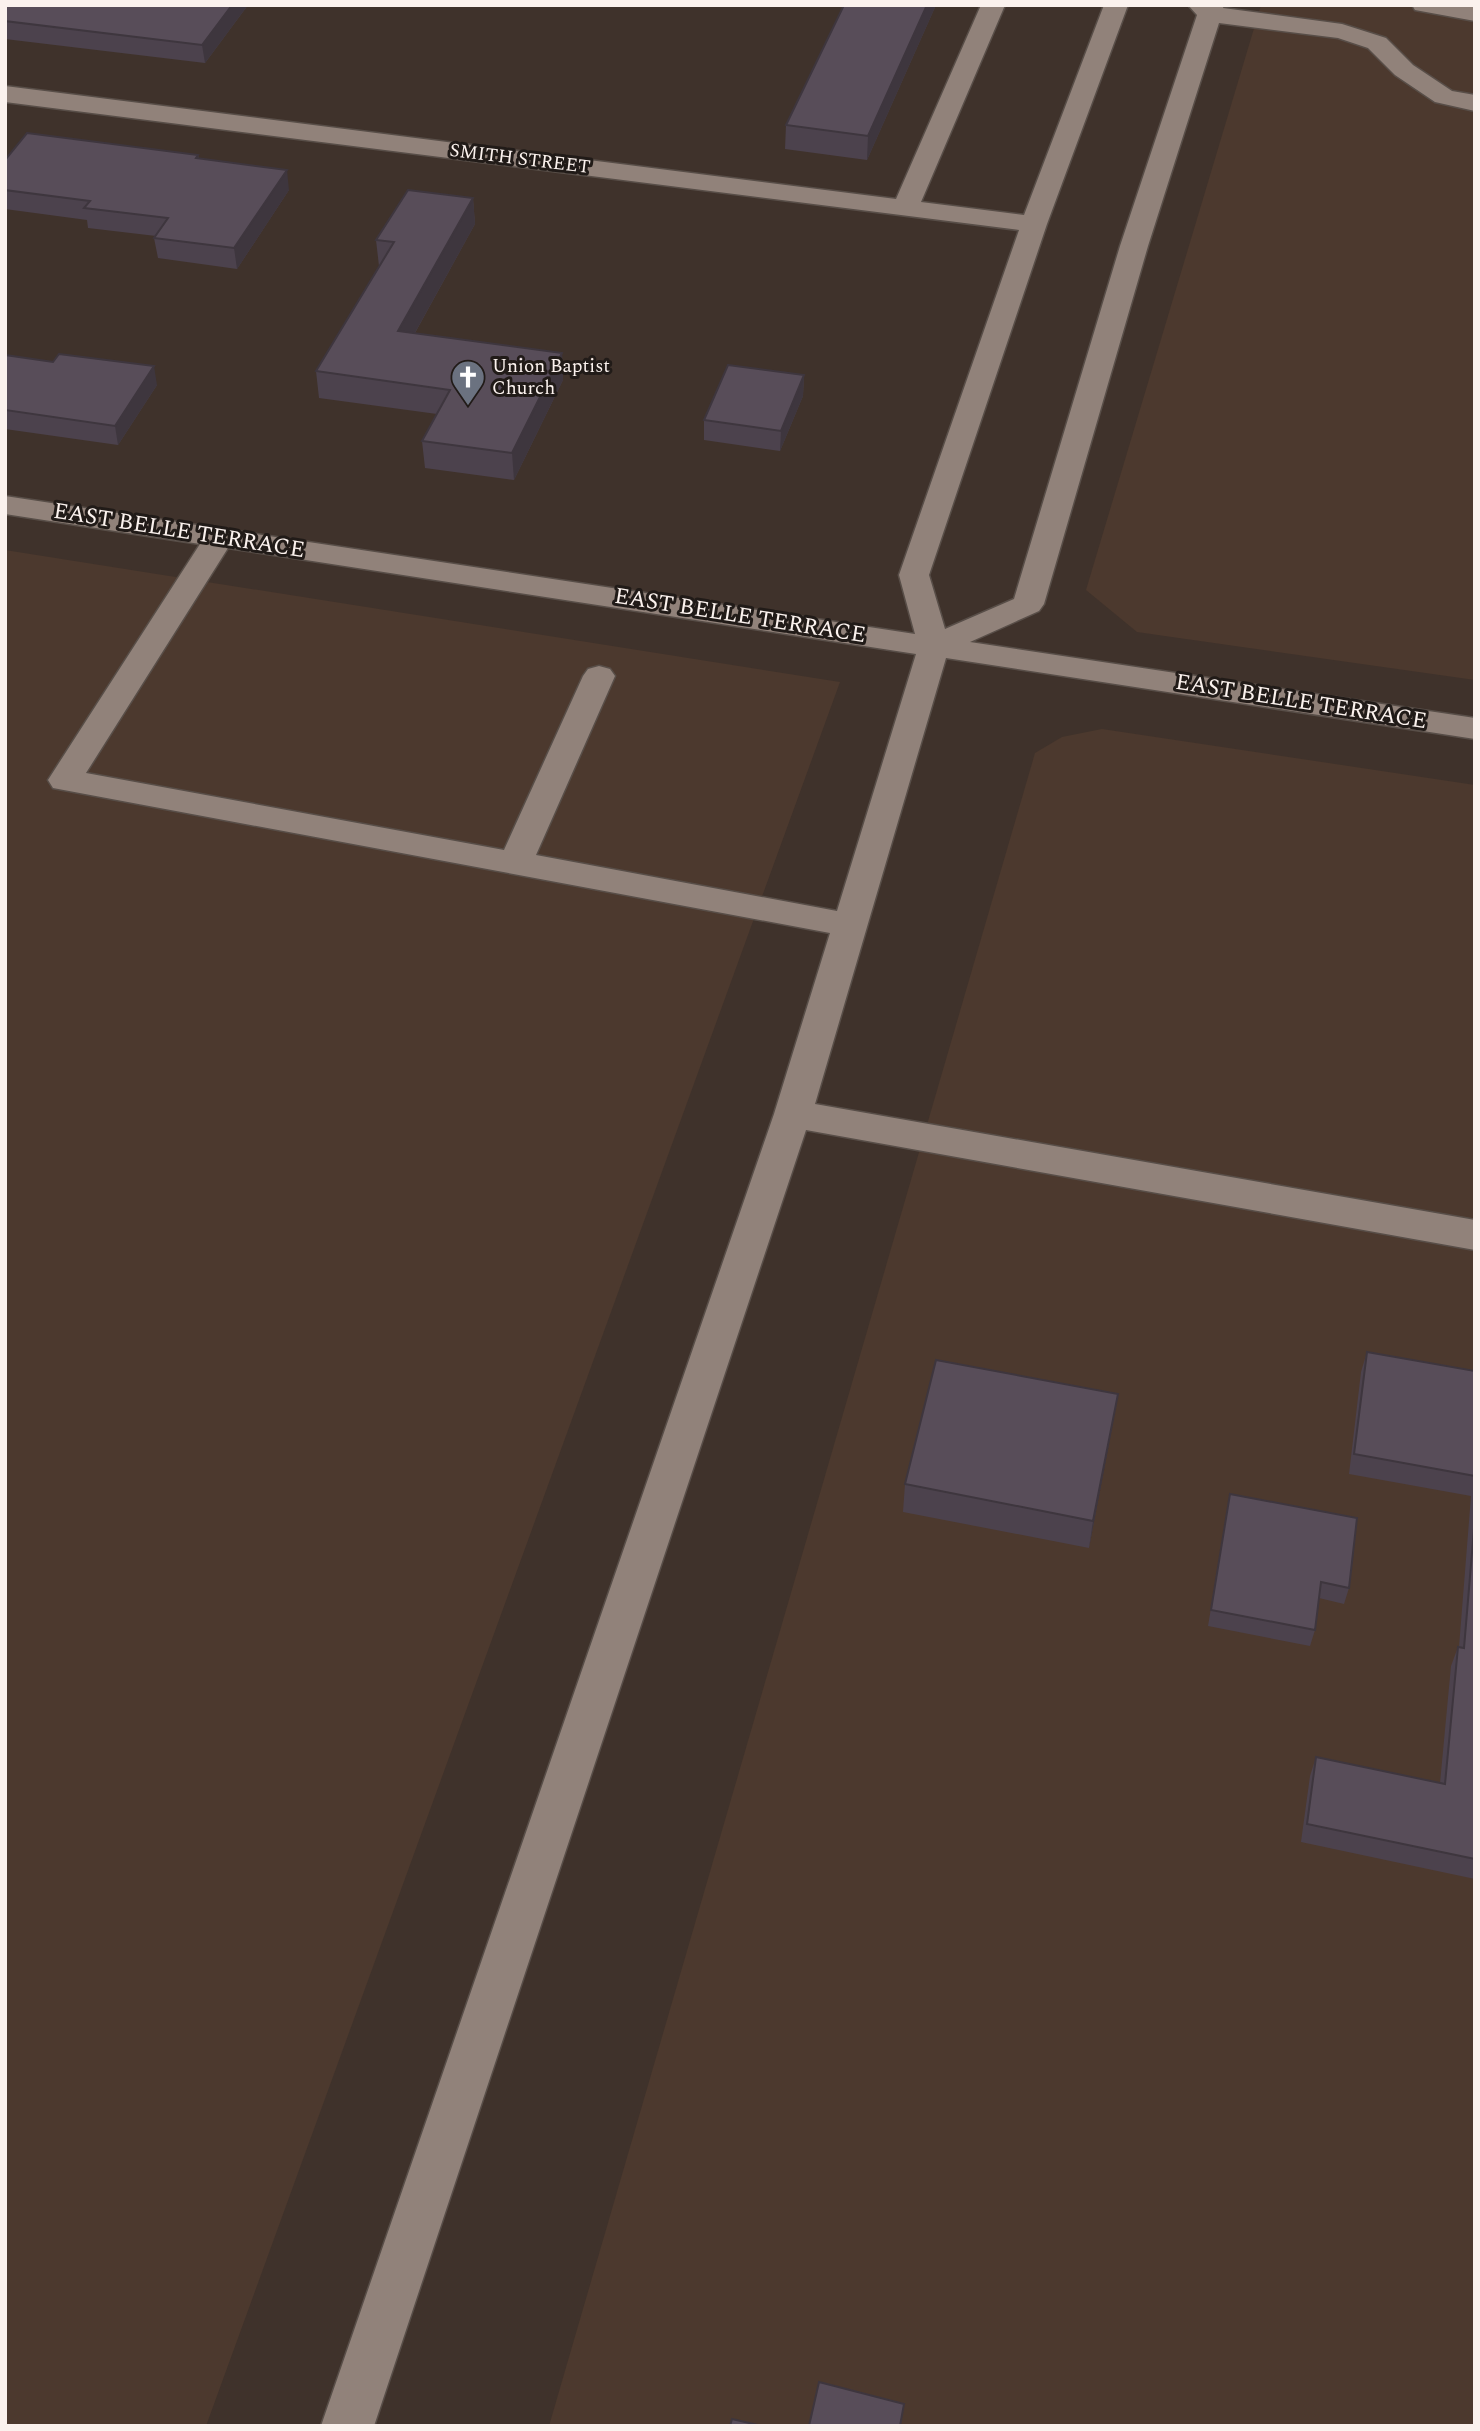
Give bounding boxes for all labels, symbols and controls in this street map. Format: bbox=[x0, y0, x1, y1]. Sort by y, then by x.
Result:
street label: SMITH STREET bbox=[448, 136, 592, 182]
place label: Union Baptist Church bbox=[492, 352, 610, 403]
church icon: Union Baptist Church bbox=[449, 358, 487, 407]
street label: EAST BELLE TERRACE bbox=[51, 494, 307, 568]
street label: EAST BELLE TERRACE bbox=[612, 579, 868, 653]
street label: EAST BELLE TERRACE bbox=[1173, 665, 1429, 739]

